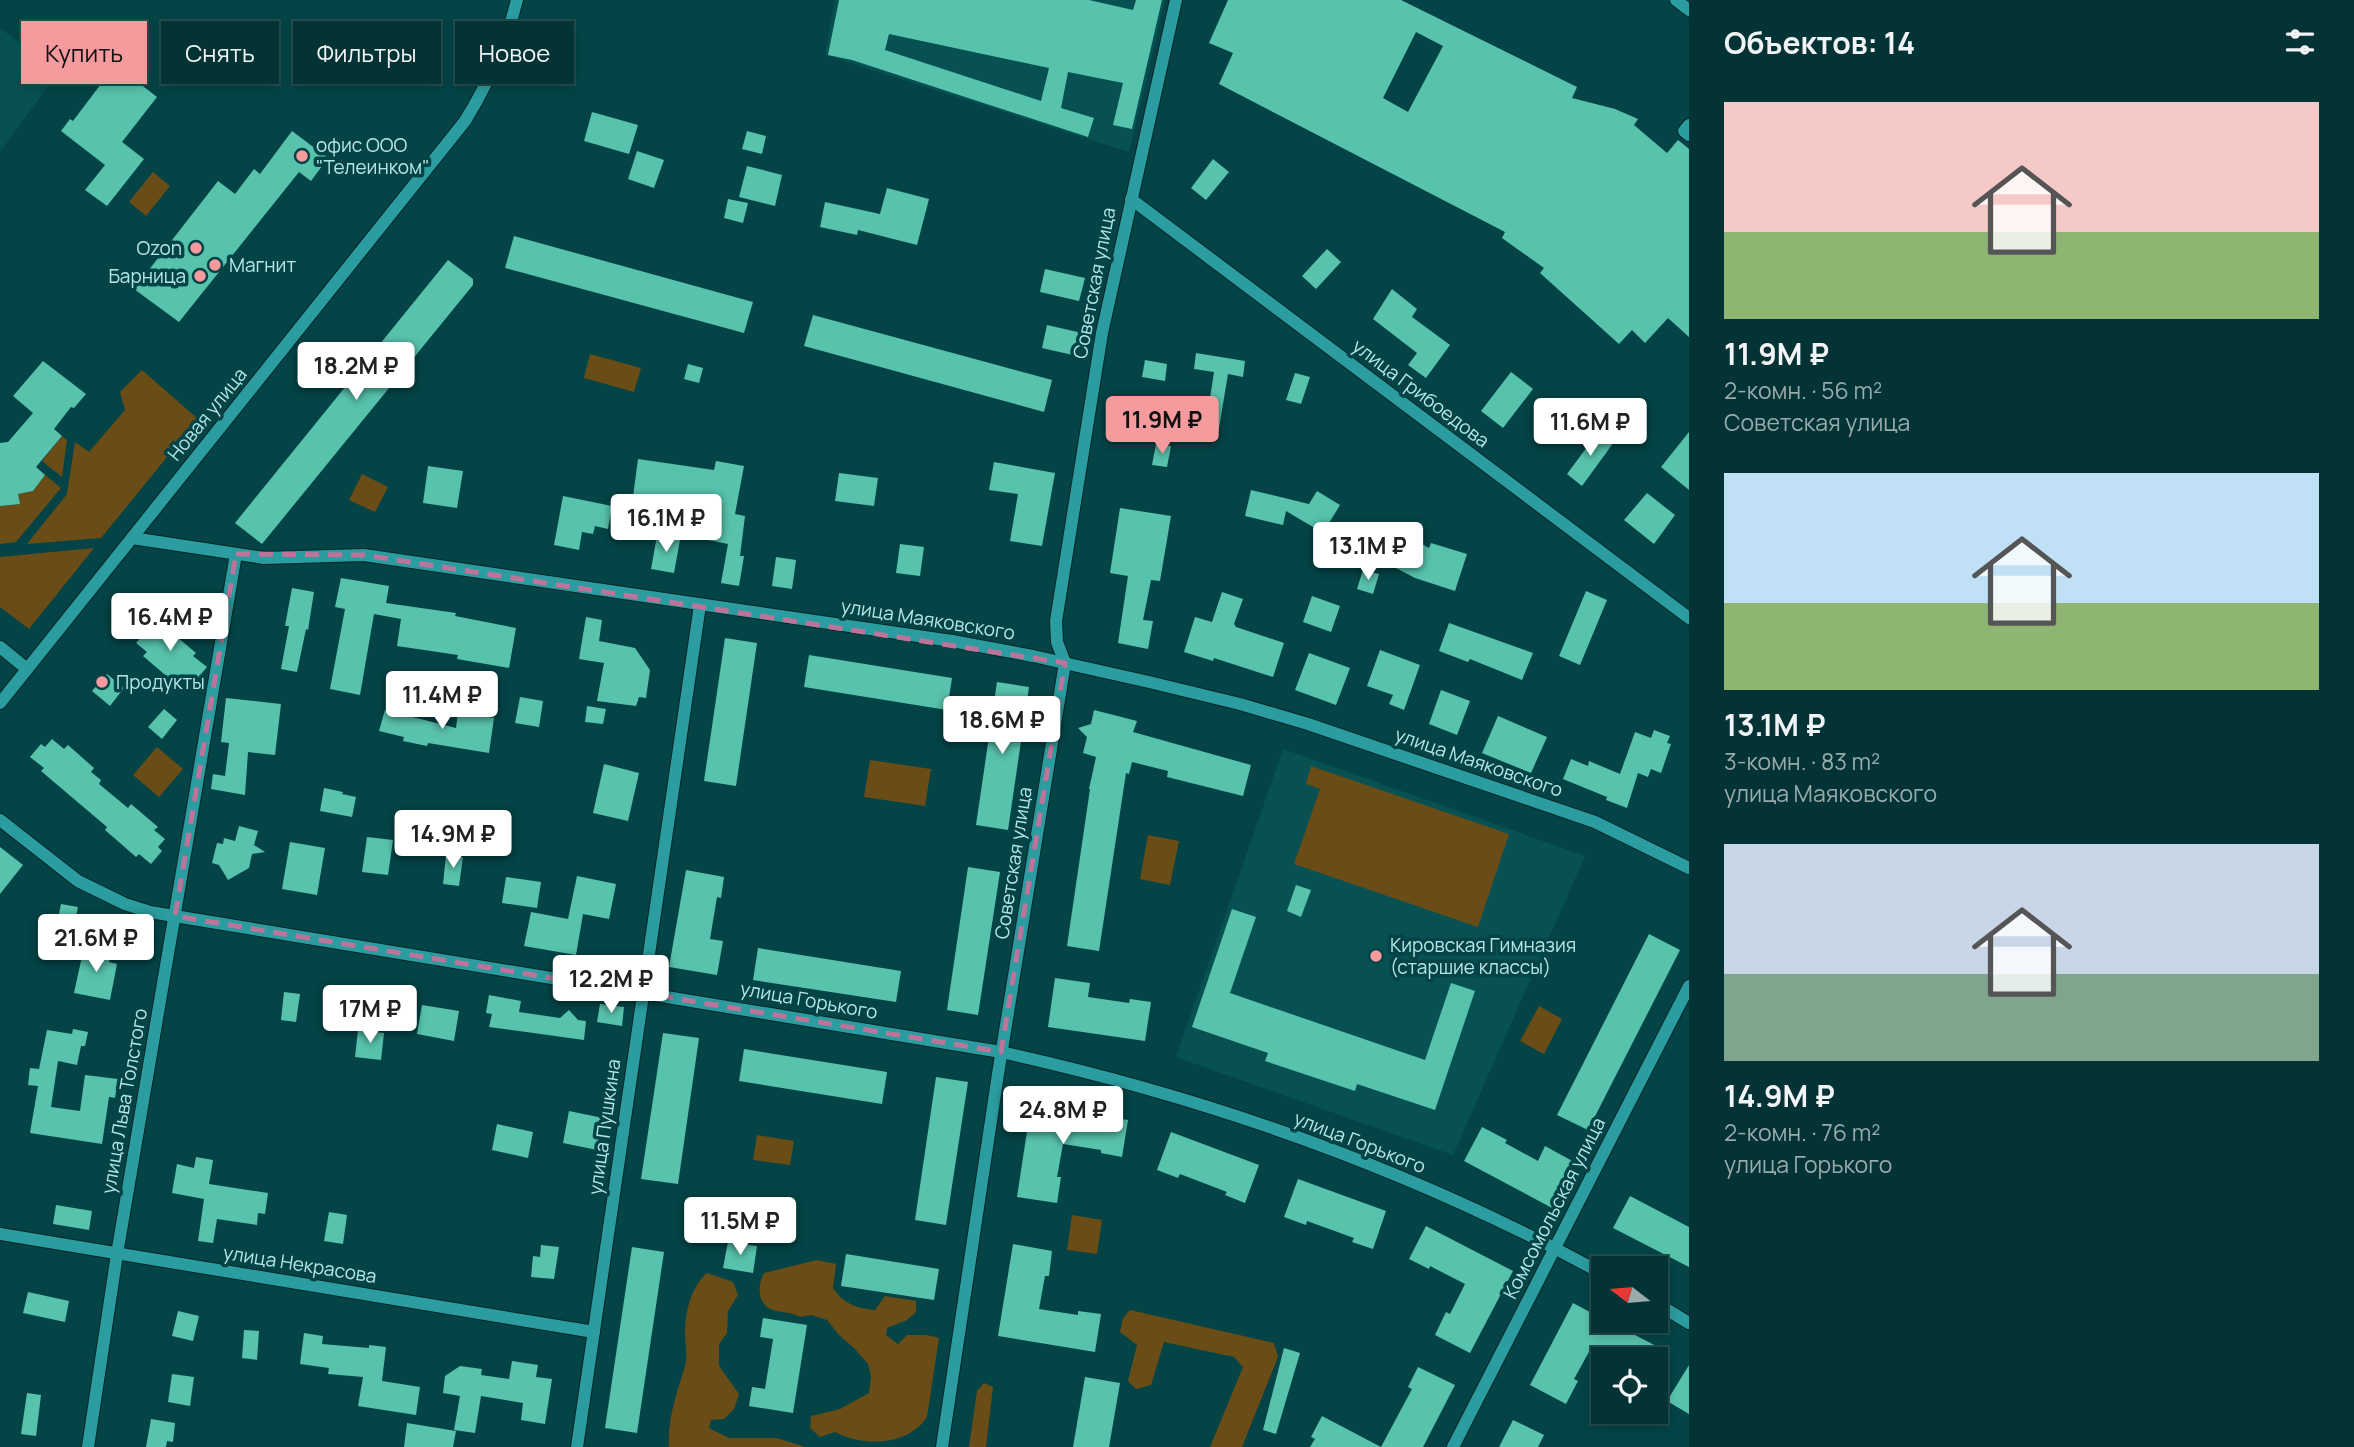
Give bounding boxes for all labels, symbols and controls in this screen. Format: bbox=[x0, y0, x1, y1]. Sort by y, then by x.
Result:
chip: Купить bbox=[21, 21, 147, 84]
chip: Снять bbox=[161, 21, 279, 84]
chip: Фильтры bbox=[293, 21, 441, 84]
chip: Новое bbox=[455, 21, 574, 84]
text: Объектов: 14 bbox=[1724, 22, 1915, 63]
icon: filters bbox=[2281, 23, 2319, 61]
place label: офис ООО "Телеинком" bbox=[316, 132, 430, 180]
icon: home bbox=[1959, 147, 2085, 273]
marker: офис ООО "Телеинком" bbox=[294, 148, 310, 164]
street label: Советская улица bbox=[1067, 205, 1121, 361]
place label: Ozon bbox=[136, 235, 182, 261]
marker: Ozon bbox=[188, 240, 204, 256]
place label: Магнит bbox=[229, 252, 296, 278]
marker: Магнит bbox=[207, 257, 223, 273]
place label: Барница bbox=[108, 263, 186, 289]
marker: Барница bbox=[192, 268, 208, 284]
street label: улица Грибоедова bbox=[1347, 333, 1495, 453]
text: 11.9M ₽ bbox=[1724, 333, 1829, 374]
pin: 18.2M ₽ bbox=[291, 342, 421, 402]
text: 18.2M ₽ bbox=[314, 349, 398, 381]
street label: Новая улица bbox=[161, 362, 253, 466]
text: 2-комн. · 56 m² bbox=[1724, 374, 1882, 406]
pin: 11.9M ₽ bbox=[1097, 396, 1227, 456]
pin: 11.6M ₽ bbox=[1525, 398, 1655, 458]
text: 11.9M ₽ bbox=[1122, 403, 1202, 435]
text: 11.6M ₽ bbox=[1550, 405, 1630, 437]
text: Советская улица bbox=[1724, 406, 1910, 438]
pin: 16.1M ₽ bbox=[601, 494, 731, 554]
text: 16.1M ₽ bbox=[627, 501, 705, 533]
icon: home bbox=[1959, 518, 2085, 644]
pin: 13.1M ₽ bbox=[1303, 522, 1433, 582]
text: 13.1M ₽ bbox=[1329, 529, 1407, 561]
street label: улица Маяковского bbox=[839, 592, 1017, 646]
pin: 16.4M ₽ bbox=[105, 594, 235, 653]
text: 16.4M ₽ bbox=[127, 600, 213, 632]
place label: Продукты bbox=[116, 669, 205, 695]
pin: 11.4M ₽ bbox=[377, 672, 507, 731]
marker: Продукты bbox=[94, 674, 110, 690]
text: 11.4M ₽ bbox=[402, 678, 482, 710]
pin: 18.6M ₽ bbox=[937, 696, 1067, 756]
text: 18.6M ₽ bbox=[959, 703, 1045, 735]
text: 13.1M ₽ bbox=[1724, 704, 1825, 745]
street label: улица Маяковского bbox=[1392, 721, 1566, 803]
text: 3-комн. · 83 m² bbox=[1724, 745, 1880, 777]
text: улица Маяковского bbox=[1724, 777, 1937, 809]
street label: Советская улица bbox=[988, 785, 1038, 941]
pin: 14.9M ₽ bbox=[388, 810, 518, 870]
text: 14.9M ₽ bbox=[411, 817, 495, 849]
icon: home bbox=[1959, 889, 2085, 1015]
pin: 21.6M ₽ bbox=[31, 914, 161, 974]
text: 21.6M ₽ bbox=[54, 921, 138, 953]
place label: Кировская Гимназия (старшие классы) bbox=[1390, 932, 1576, 980]
marker: Кировская Гимназия (старшие классы) bbox=[1368, 948, 1384, 964]
pin: 12.2M ₽ bbox=[546, 956, 676, 1015]
text: 12.2M ₽ bbox=[569, 962, 653, 994]
street label: улица Горького bbox=[738, 975, 880, 1025]
pin: 17M ₽ bbox=[321, 986, 419, 1045]
text: 17M ₽ bbox=[339, 992, 401, 1024]
street label: улица Льва Толстого bbox=[95, 1006, 153, 1196]
street label: улица Пушкина bbox=[582, 1057, 626, 1197]
text: 14.9M ₽ bbox=[1724, 1075, 1835, 1116]
pin: 24.8M ₽ bbox=[998, 1086, 1128, 1146]
text: 24.8M ₽ bbox=[1019, 1093, 1107, 1125]
street label: улица Горького bbox=[1290, 1105, 1430, 1179]
street label: Комсомольская улица bbox=[1497, 1113, 1611, 1303]
text: 2-комн. · 76 m² bbox=[1724, 1116, 1880, 1148]
text: улица Горького bbox=[1724, 1148, 1892, 1180]
pin: 11.5M ₽ bbox=[675, 1198, 805, 1257]
text: 11.5M ₽ bbox=[700, 1204, 780, 1236]
street label: улица Некрасова bbox=[221, 1239, 379, 1289]
north arrow bbox=[1591, 1256, 1668, 1334]
map controls bbox=[1591, 1256, 1668, 1424]
button: locate bbox=[1591, 1347, 1668, 1424]

